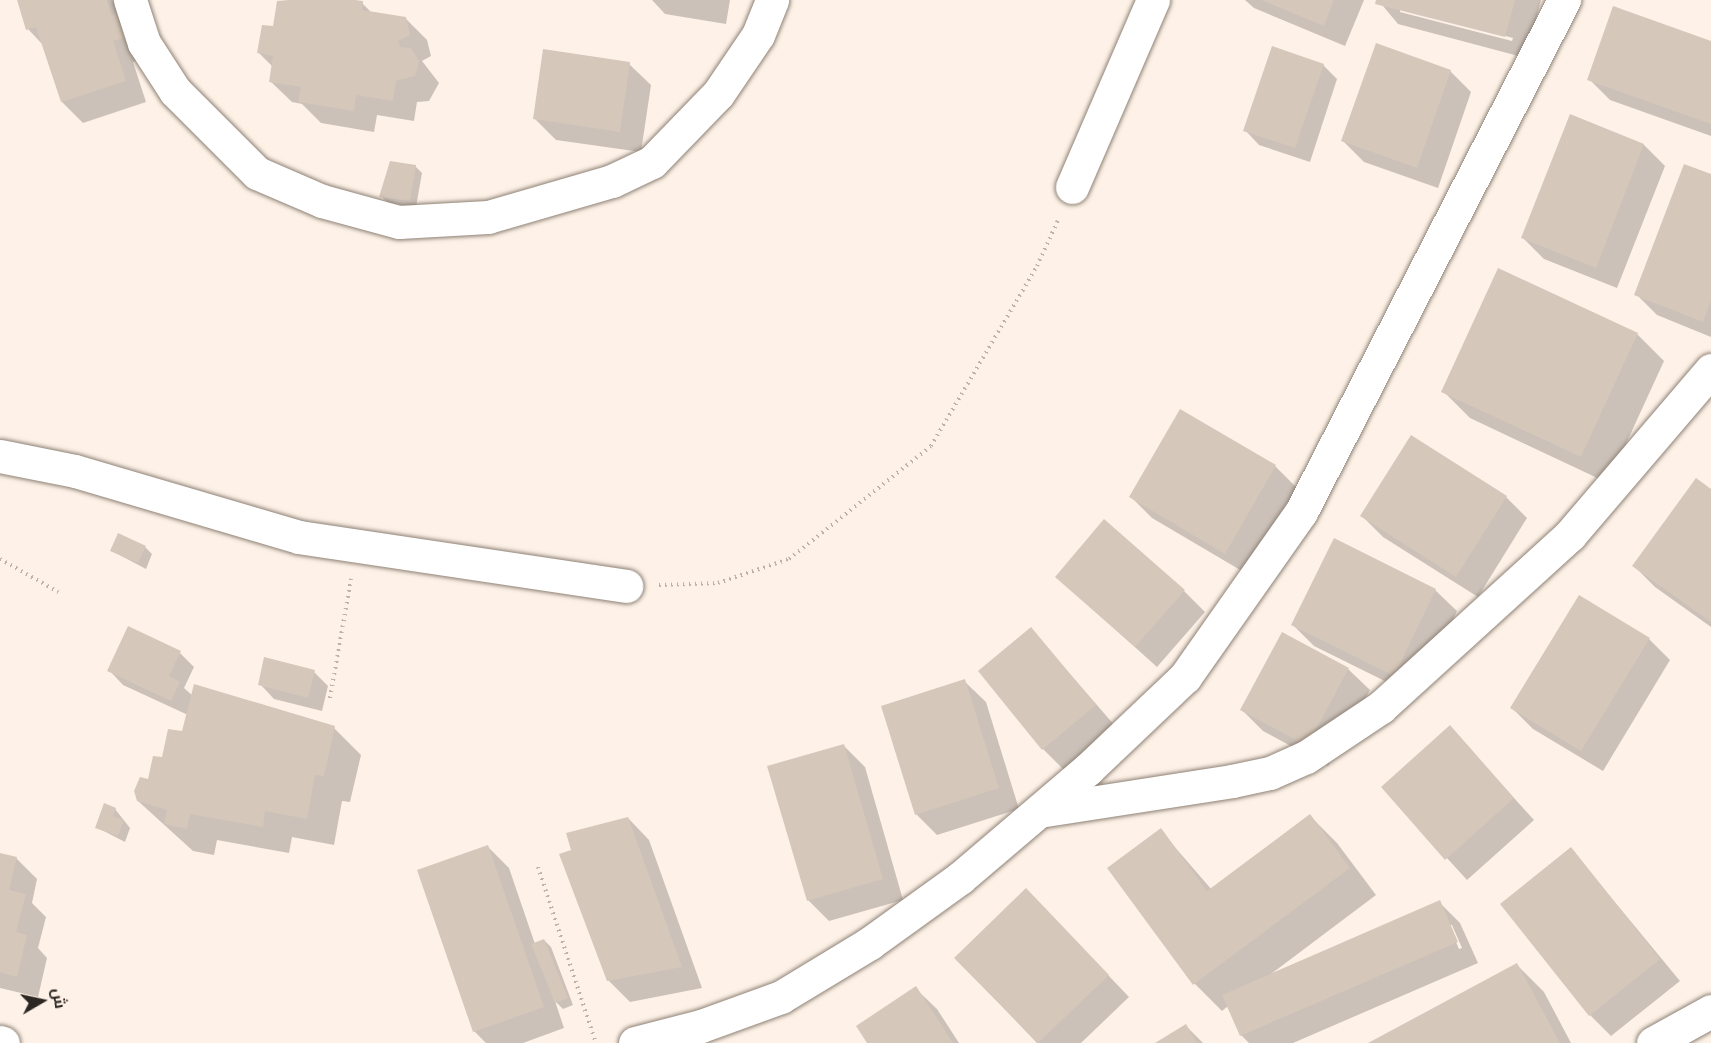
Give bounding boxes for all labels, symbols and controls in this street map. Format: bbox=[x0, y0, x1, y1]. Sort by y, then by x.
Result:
north arrow bbox=[12, 971, 72, 1031]
text: ش bbox=[48, 986, 71, 1010]

